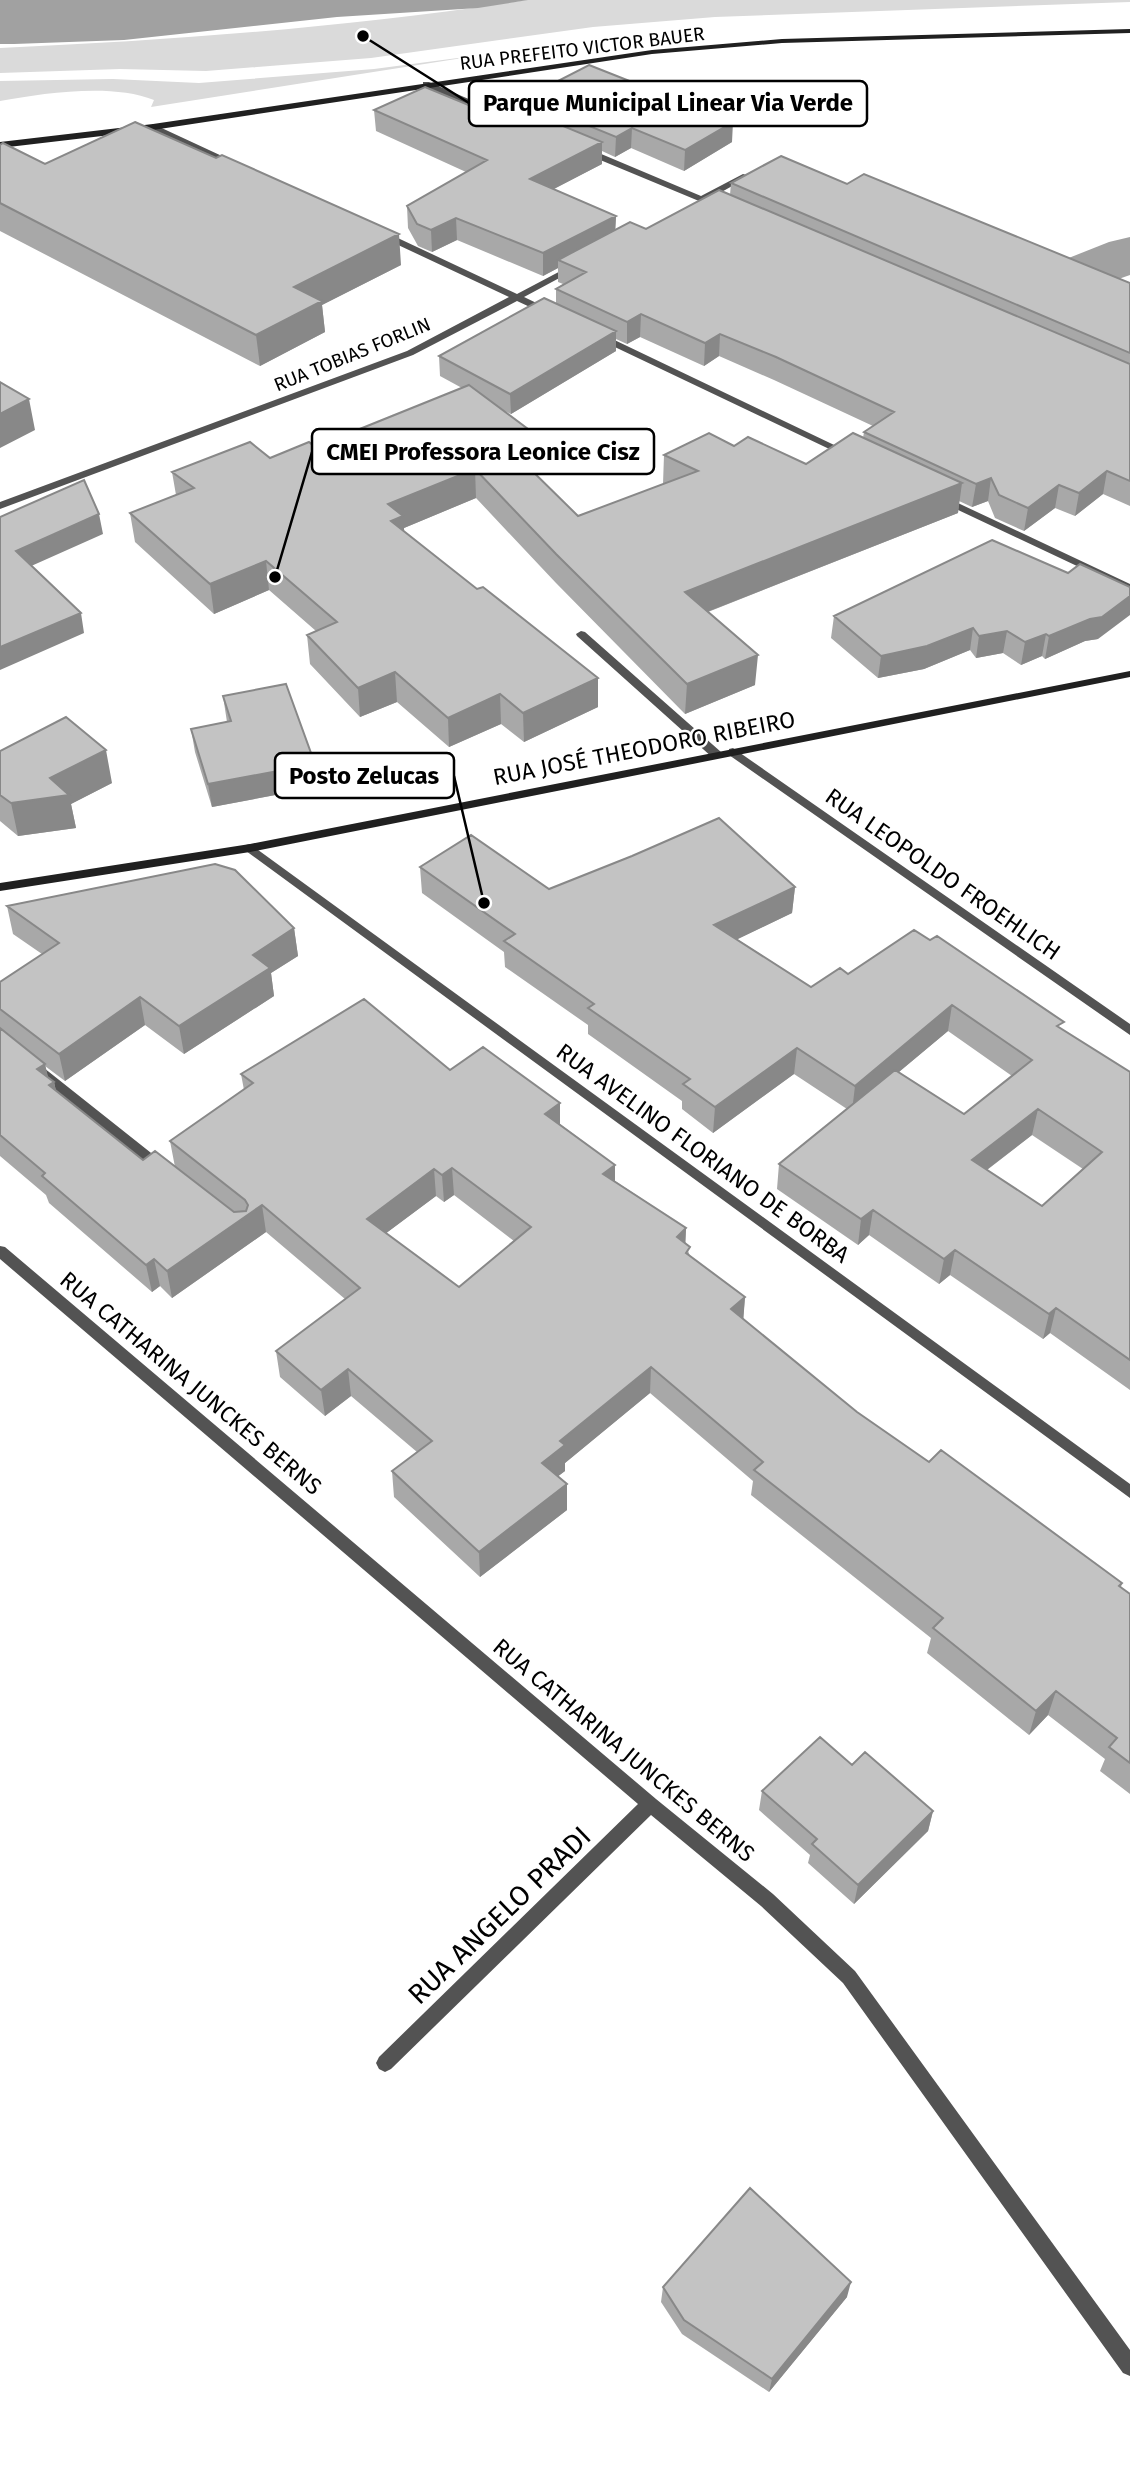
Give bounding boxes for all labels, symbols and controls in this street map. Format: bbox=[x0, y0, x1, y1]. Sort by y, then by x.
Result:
street label: RUA PREFEITO VICTOR BAUER bbox=[458, 22, 706, 75]
callout: Parque Municipal Linear Via Verde bbox=[469, 81, 867, 126]
text: Parque Municipal Linear Via Verde bbox=[483, 89, 853, 117]
street label: RUA TOBIAS FORLIN bbox=[270, 313, 434, 396]
callout: CMEI Professora Leonice Cisz bbox=[312, 429, 654, 474]
text: CMEI Professora Leonice Cisz bbox=[326, 438, 640, 466]
street label: RUA JOSÉ THEODORO RIBEIRO bbox=[490, 704, 797, 791]
callout: Posto Zelucas bbox=[275, 753, 454, 798]
text: Posto Zelucas bbox=[289, 762, 440, 790]
street label: RUA LEOPOLDO FROEHLICH bbox=[820, 782, 1066, 966]
street label: RUA AVELINO FLORIANO DE BORBA bbox=[551, 1037, 856, 1269]
street label: RUA CATHARINA JUNCKES BERNS bbox=[55, 1265, 327, 1501]
street label: RUA CATHARINA JUNCKES BERNS bbox=[488, 1632, 760, 1868]
street label: RUA ANGELO PRADI bbox=[401, 1820, 598, 2011]

